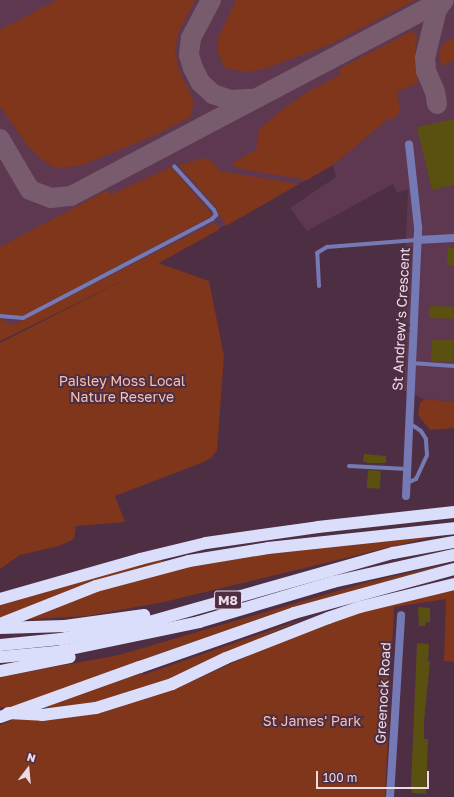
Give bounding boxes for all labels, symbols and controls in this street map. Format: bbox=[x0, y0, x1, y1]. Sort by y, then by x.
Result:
street label: St Andrew's Crescent bbox=[389, 247, 413, 391]
park label: Paisley Moss Local Nature Reserve bbox=[59, 373, 185, 406]
road number: M8 bbox=[214, 589, 242, 611]
street label: Greenock Road bbox=[372, 642, 394, 744]
park label: St James' Park bbox=[263, 713, 361, 729]
north arrow bbox=[8, 749, 48, 789]
text: N bbox=[26, 750, 37, 764]
scale bar bbox=[318, 763, 431, 789]
text: 100 m bbox=[323, 770, 357, 785]

